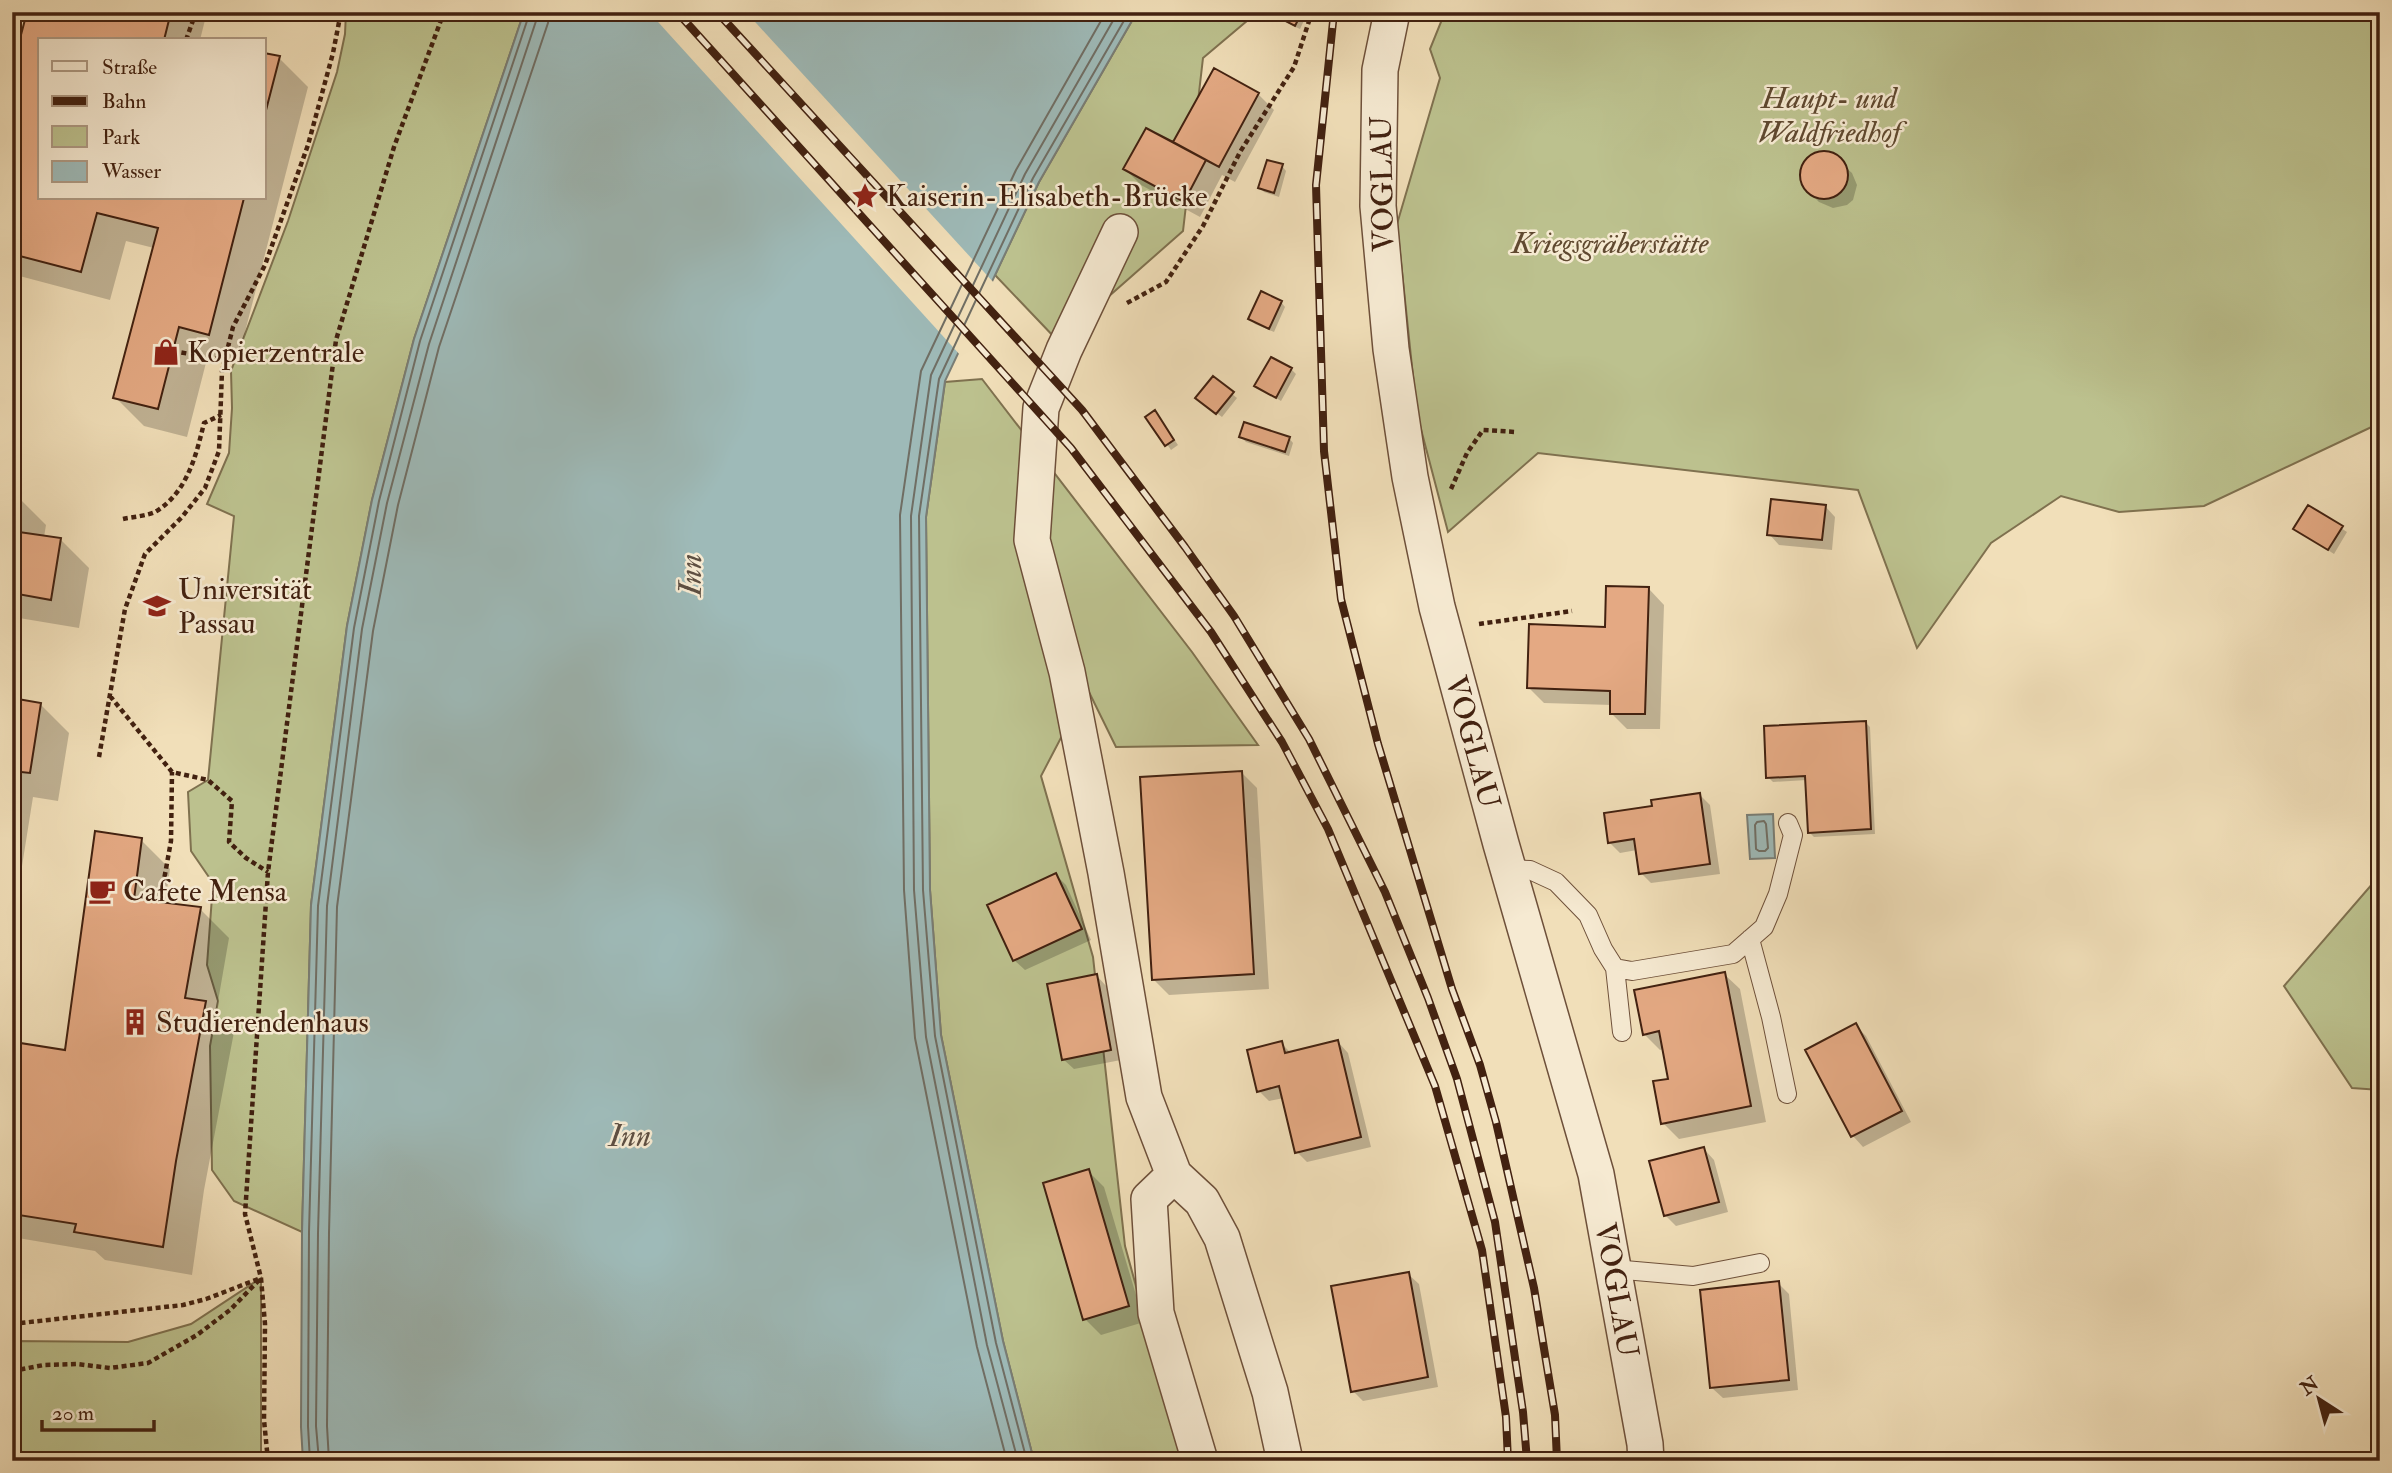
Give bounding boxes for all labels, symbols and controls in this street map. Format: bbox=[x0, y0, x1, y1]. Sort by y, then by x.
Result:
legend bbox=[38, 38, 266, 200]
text: Straße bbox=[102, 54, 157, 81]
park label: Haupt- und Waldfriedhof bbox=[1758, 80, 1908, 151]
text: Bahn bbox=[102, 88, 146, 115]
street label: VOGLAU bbox=[1363, 116, 1402, 252]
text: Park bbox=[102, 124, 140, 151]
text: Wasser bbox=[101, 158, 161, 185]
place label: Kaiserin-Elisabeth-Brücke bbox=[886, 178, 1207, 215]
place icon: Kaiserin-Elisabeth-Brücke bbox=[850, 181, 880, 211]
park label: Kriegsgräberstätte bbox=[1509, 225, 1710, 262]
place label: Kopierzentrale bbox=[187, 334, 364, 371]
shop icon: Kopierzentrale bbox=[151, 337, 181, 367]
water label: Inn bbox=[671, 553, 711, 599]
place label: Universität Passau bbox=[178, 571, 312, 642]
school or university icon: Universität Passau bbox=[142, 591, 172, 621]
street label: VOGLAU bbox=[1437, 672, 1508, 813]
place label: Cafete Mensa bbox=[123, 873, 288, 910]
cafe icon: Cafete Mensa bbox=[87, 876, 117, 906]
place label: Studierendenhaus bbox=[156, 1004, 369, 1041]
building icon: Studierendenhaus bbox=[120, 1007, 150, 1037]
water label: Inn bbox=[607, 1116, 651, 1156]
street label: VOGLAU bbox=[1586, 1220, 1647, 1360]
north arrow bbox=[2284, 1364, 2354, 1434]
text: N bbox=[2295, 1371, 2324, 1401]
scale bar bbox=[42, 1389, 154, 1433]
text: 20 m bbox=[52, 1400, 94, 1427]

